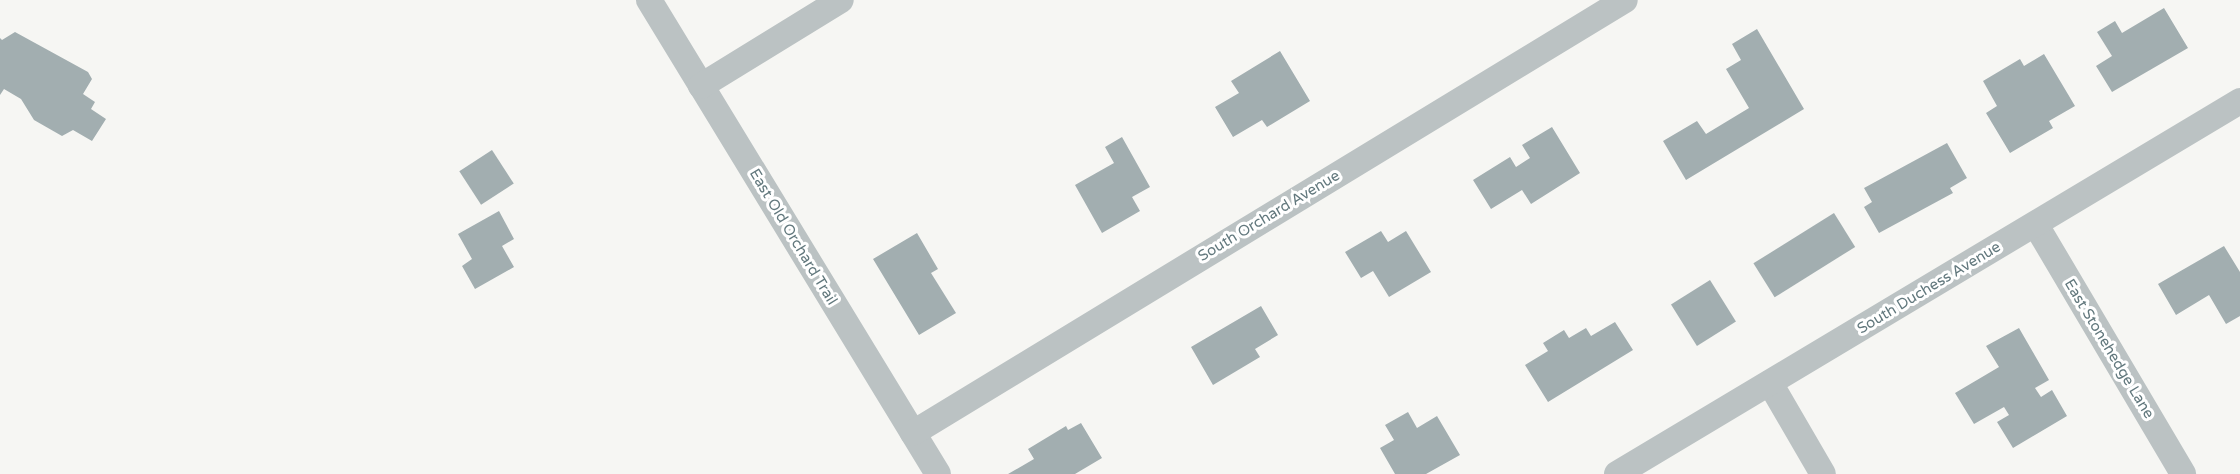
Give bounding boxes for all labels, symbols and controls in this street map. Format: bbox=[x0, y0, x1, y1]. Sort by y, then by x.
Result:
street label: East Old Orchard Trail bbox=[745, 166, 841, 308]
street label: South Orchard Avenue bbox=[1195, 167, 1343, 265]
street label: South Duchess Avenue bbox=[1854, 238, 2004, 338]
street label: East Stonehedge Lane bbox=[2060, 276, 2158, 422]

